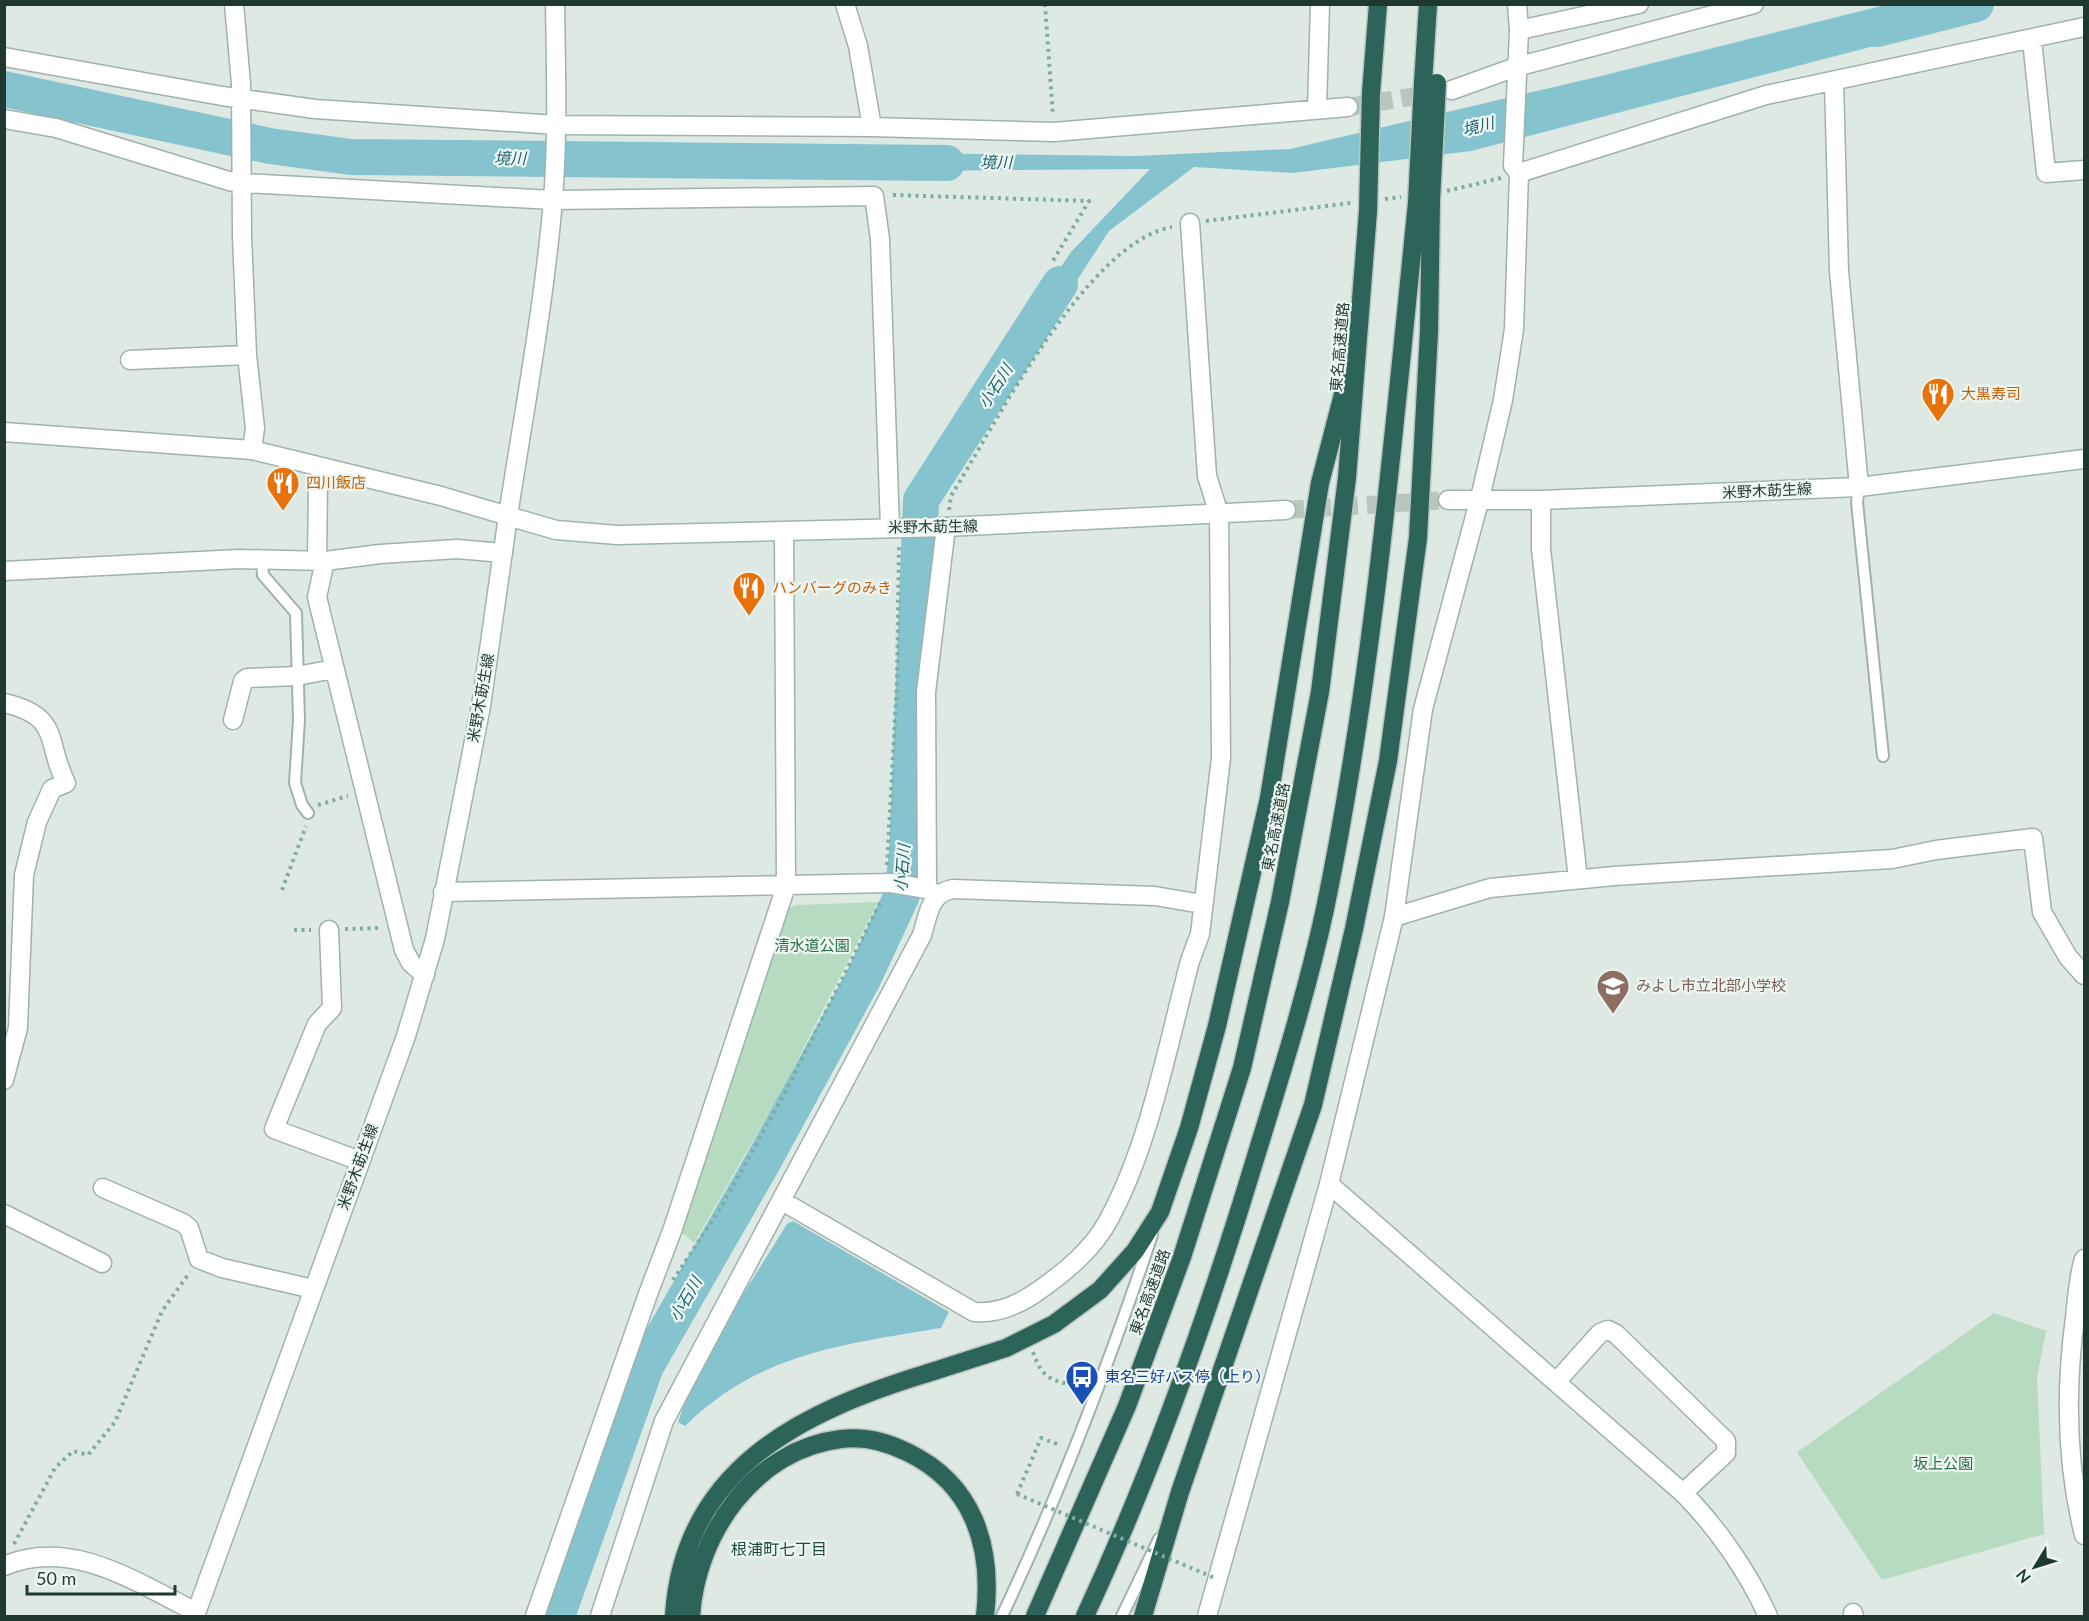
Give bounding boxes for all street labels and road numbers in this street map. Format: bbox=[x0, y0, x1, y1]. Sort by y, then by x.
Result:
street label: 東名高速道路 bbox=[1326, 301, 1352, 393]
street label: 米野木莇生線 bbox=[1722, 479, 1812, 501]
street label: 米野木莇生線 bbox=[888, 516, 978, 536]
street label: 米野木莇生線 bbox=[463, 652, 497, 744]
street label: 東名高速道路 bbox=[1258, 781, 1292, 873]
street label: 米野木莇生線 bbox=[333, 1121, 381, 1212]
street label: 東名高速道路 bbox=[1125, 1246, 1173, 1337]

